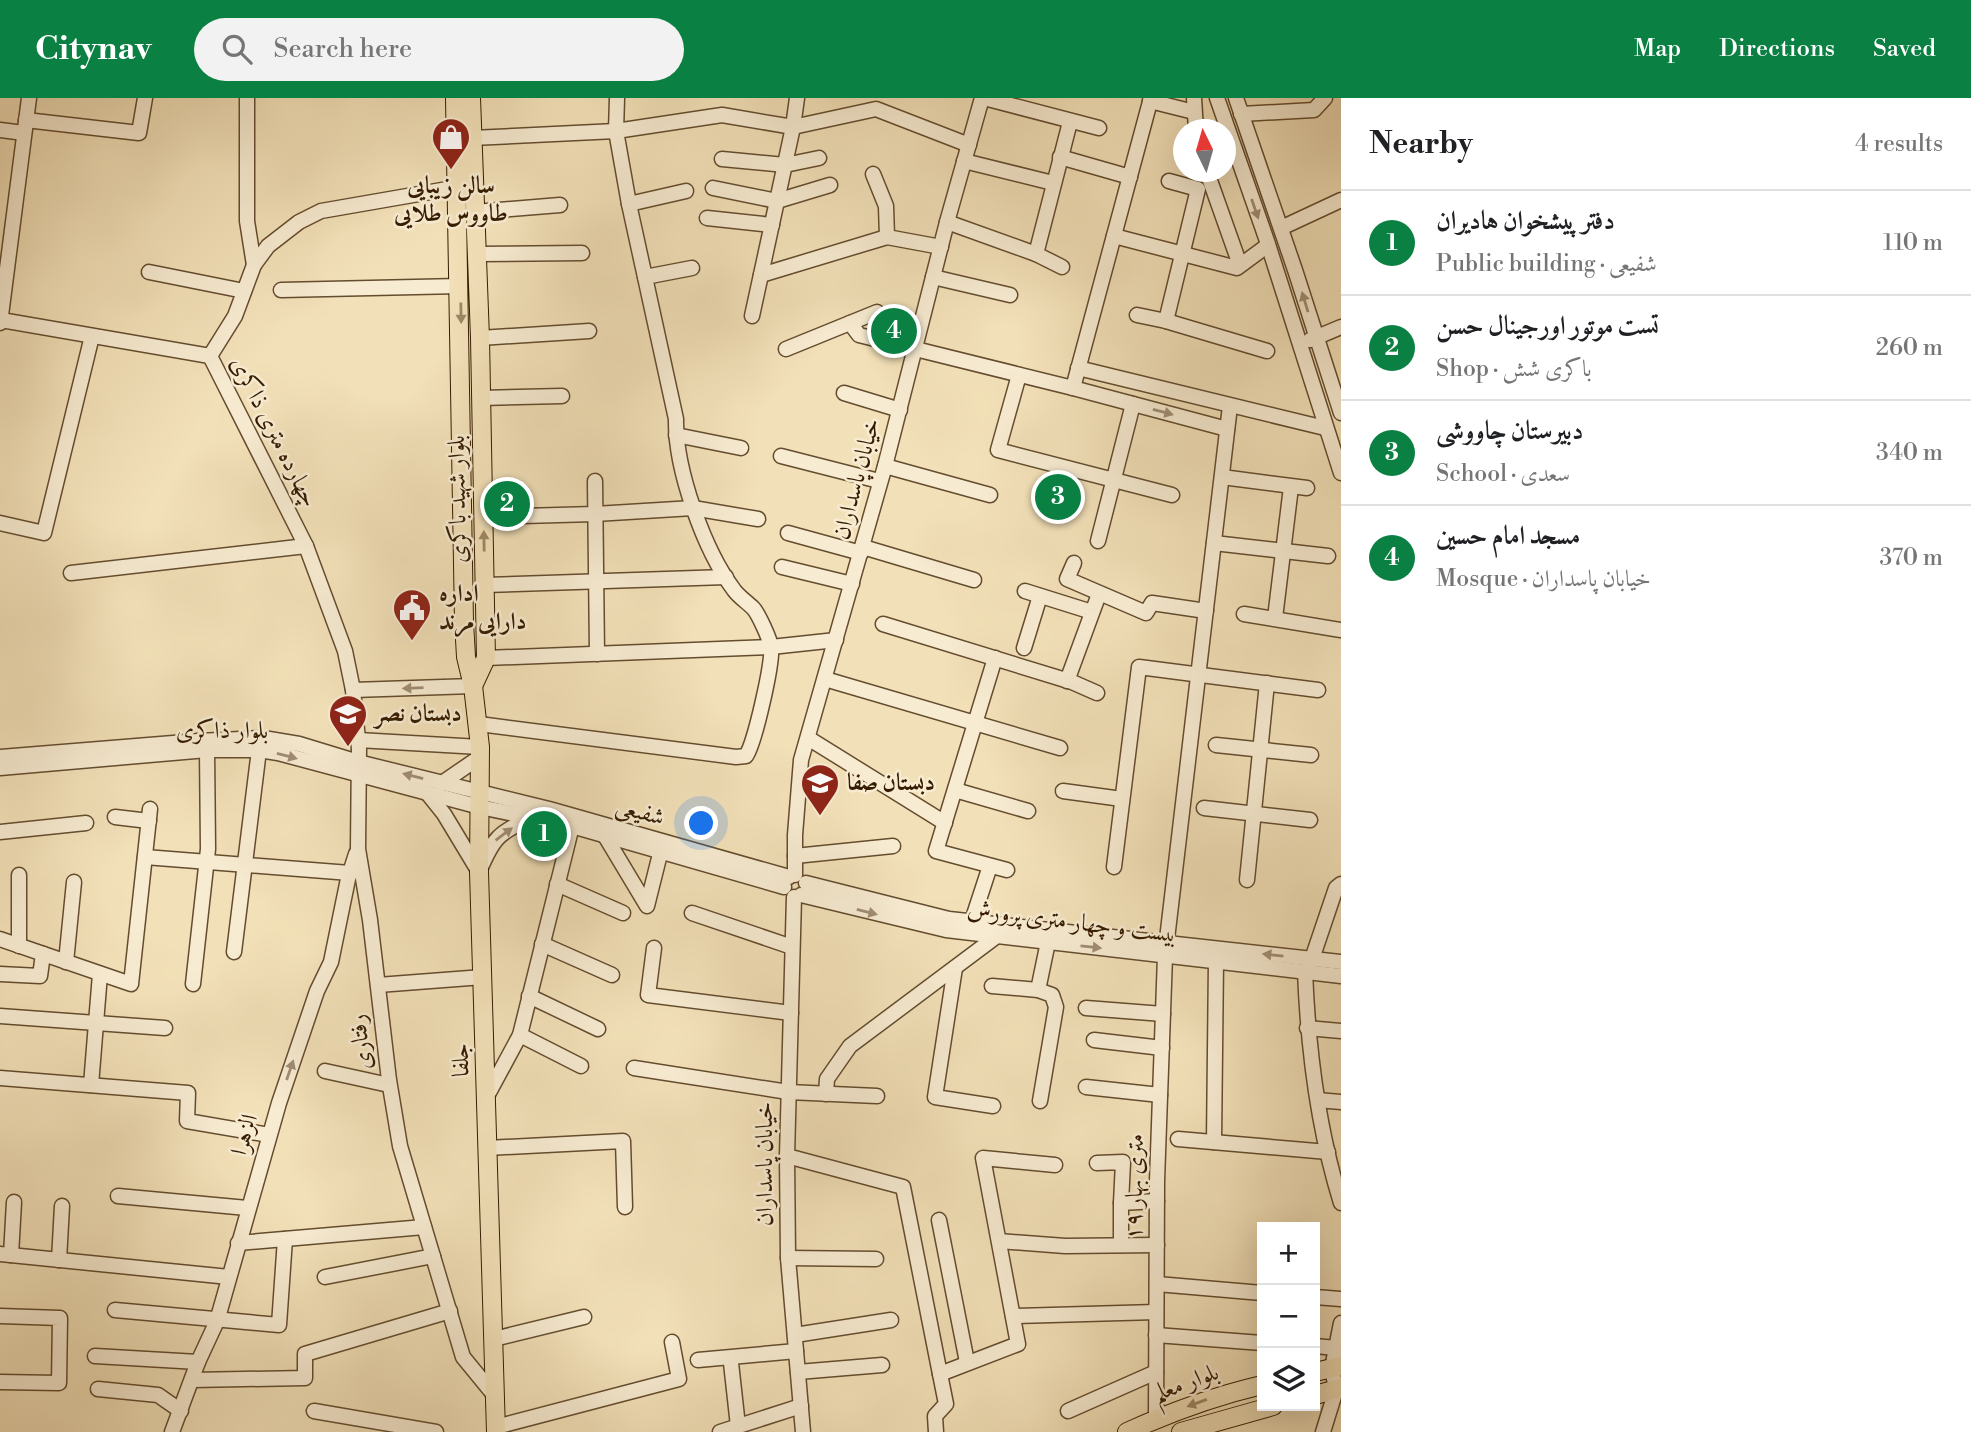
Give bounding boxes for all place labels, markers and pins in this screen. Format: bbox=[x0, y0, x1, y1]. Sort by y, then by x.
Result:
shop icon: سالن زیبایی طاووس طلایی bbox=[430, 116, 472, 171]
place label: سالن زیبایی طاووس طلایی bbox=[393, 171, 508, 229]
pin: 4 bbox=[871, 305, 917, 357]
pin: 3 bbox=[1035, 471, 1081, 523]
pin: 2 bbox=[484, 478, 530, 530]
place label: اداره دارایی مرند bbox=[439, 579, 527, 638]
public building icon: اداره دارایی مرند bbox=[391, 587, 433, 642]
school or university icon: دبستان نصر bbox=[327, 693, 369, 748]
place label: دبستان نصر bbox=[372, 699, 462, 729]
school or university icon: دبستان صفا bbox=[799, 762, 841, 817]
place label: دبستان صفا bbox=[847, 768, 935, 798]
pin: 1 bbox=[521, 808, 567, 860]

